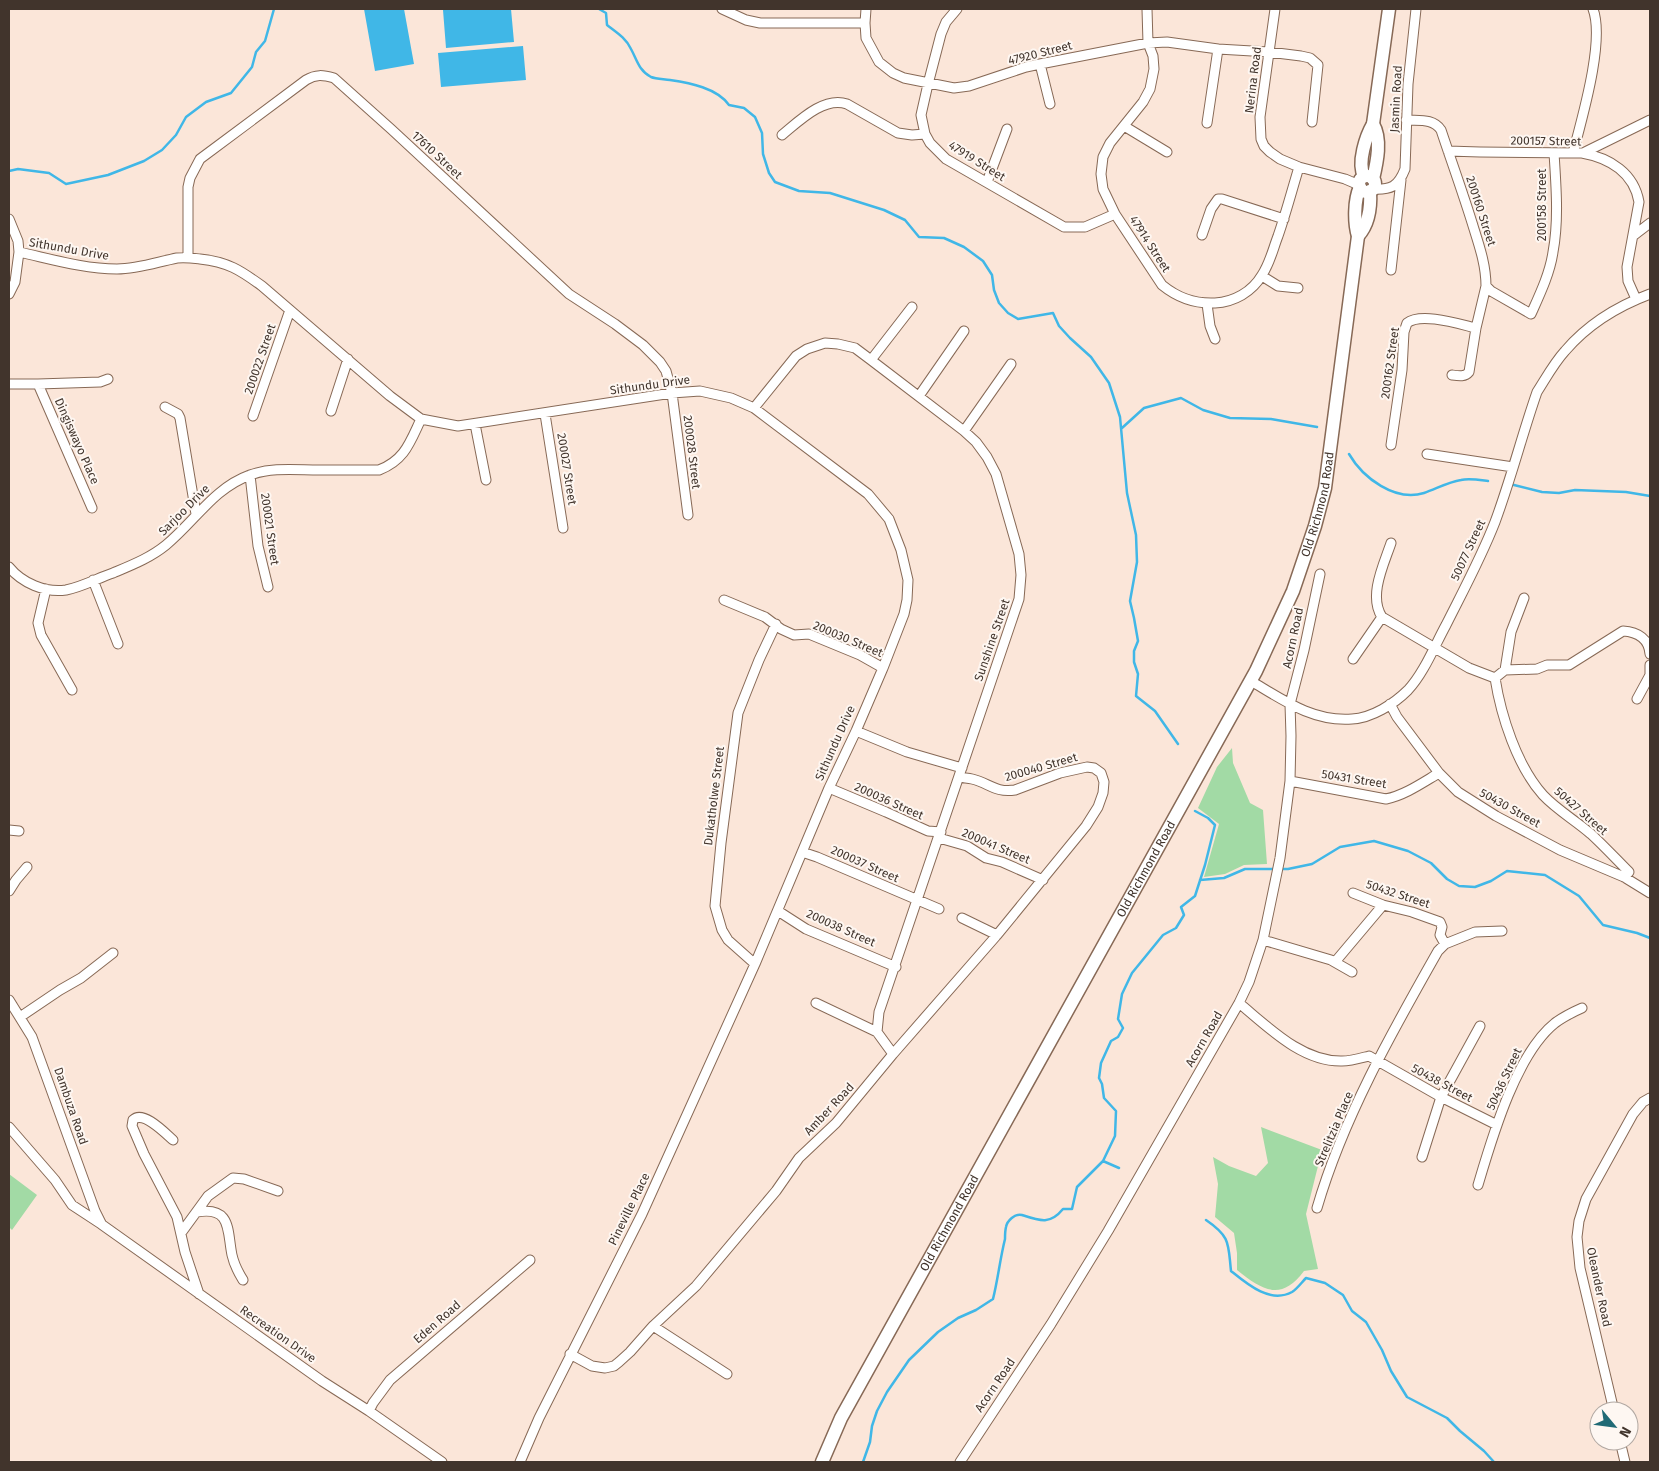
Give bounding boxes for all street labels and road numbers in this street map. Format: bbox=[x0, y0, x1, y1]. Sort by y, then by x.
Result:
street label: 47920 Street bbox=[1006, 38, 1074, 68]
street label: Nerina Road bbox=[1242, 46, 1264, 114]
street label: Jasmin Road bbox=[1387, 65, 1405, 133]
street label: 17610 Street bbox=[409, 128, 466, 182]
street label: 200157 Street bbox=[1510, 133, 1582, 149]
street label: 47919 Street bbox=[946, 138, 1009, 184]
street label: 200158 Street bbox=[1535, 168, 1549, 241]
street label: 200160 Street bbox=[1463, 174, 1499, 249]
street label: 47914 Street bbox=[1127, 213, 1174, 275]
street label: Sithundu Drive bbox=[28, 235, 110, 263]
street label: 200022 Street bbox=[241, 321, 279, 396]
street label: 200162 Street bbox=[1378, 326, 1402, 400]
street label: Sithundu Drive bbox=[609, 372, 691, 398]
street label: Dingiswayo Place bbox=[52, 396, 102, 486]
street label: 200028 Street bbox=[681, 414, 704, 490]
street label: 200027 Street bbox=[554, 432, 580, 507]
street label: Old Richmond Road bbox=[1298, 451, 1337, 559]
street label: Sarjoo Drive bbox=[156, 482, 212, 538]
street label: 200021 Street bbox=[258, 492, 282, 567]
street label: 50077 Street bbox=[1448, 517, 1488, 583]
street label: Sunshine Street bbox=[971, 596, 1013, 683]
street label: Acorn Road bbox=[1280, 606, 1306, 670]
street label: 200030 Street bbox=[811, 618, 886, 660]
street label: Sithundu Drive bbox=[812, 703, 858, 783]
street label: Dukatholwe Street bbox=[701, 745, 727, 846]
street label: 200040 Street bbox=[1003, 750, 1080, 784]
street label: 50431 Street bbox=[1321, 767, 1388, 791]
street label: 200036 Street bbox=[852, 780, 926, 823]
street label: 50427 Street bbox=[1552, 784, 1611, 838]
street label: 50430 Street bbox=[1477, 786, 1543, 831]
street label: Old Richmond Road bbox=[1114, 818, 1178, 920]
street label: 200041 Street bbox=[960, 825, 1033, 867]
street label: 200037 Street bbox=[829, 843, 902, 885]
street label: 50432 Street bbox=[1364, 877, 1432, 911]
street label: 200038 Street bbox=[804, 907, 878, 950]
street label: Acorn Road bbox=[1182, 1009, 1226, 1069]
street label: 50436 Street bbox=[1483, 1045, 1525, 1112]
street label: 50438 Street bbox=[1409, 1061, 1476, 1105]
street label: Dambuza Road bbox=[51, 1065, 91, 1147]
street label: Amber Road bbox=[801, 1080, 857, 1138]
street label: Strelitzia Place bbox=[1312, 1089, 1356, 1169]
street label: Pineville Place bbox=[605, 1171, 653, 1247]
street label: Old Richmond Road bbox=[917, 1172, 982, 1274]
street label: Oleander Road bbox=[1584, 1246, 1614, 1328]
street label: Eden Road bbox=[411, 1298, 463, 1346]
street label: Recreation Drive bbox=[237, 1303, 319, 1365]
street label: Acorn Road bbox=[972, 1355, 1018, 1415]

